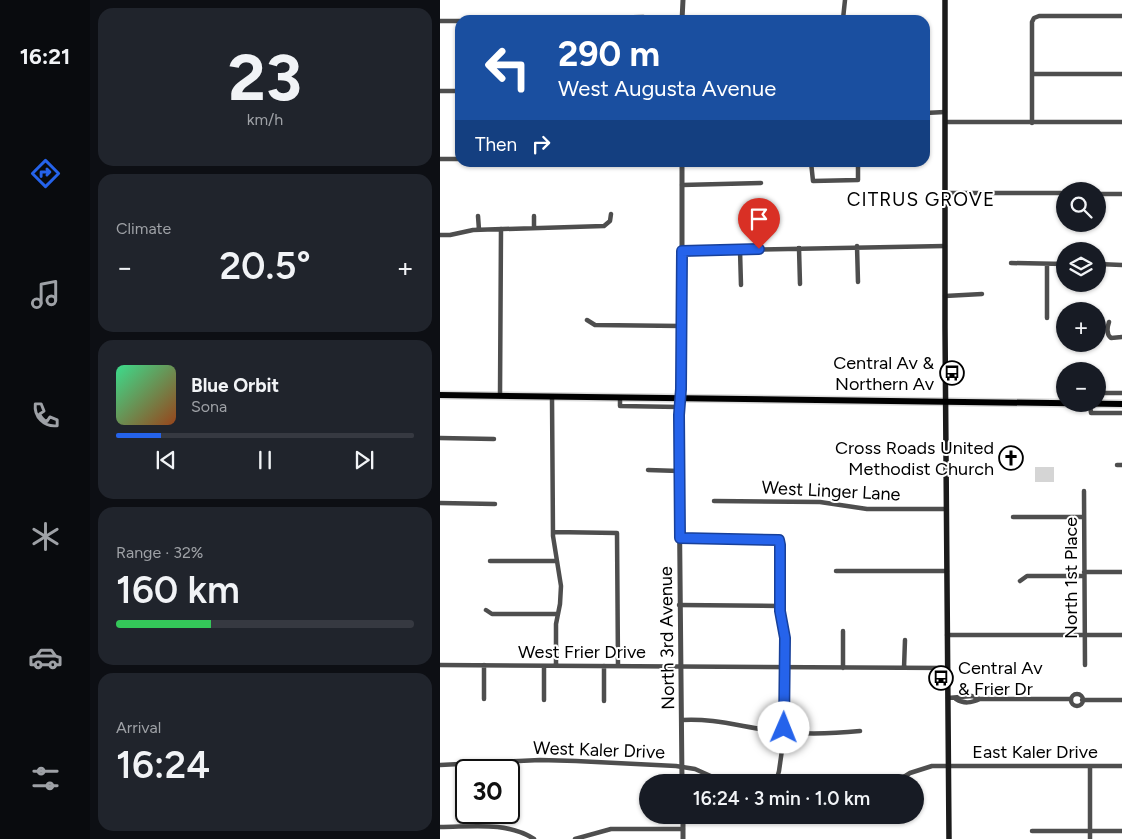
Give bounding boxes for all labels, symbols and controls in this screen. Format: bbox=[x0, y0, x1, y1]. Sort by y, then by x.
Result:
text: 290 m bbox=[558, 33, 660, 75]
icon: left bbox=[475, 35, 540, 100]
text: 23 bbox=[228, 38, 302, 116]
text: 16:21 bbox=[20, 43, 70, 70]
text: West Augusta Avenue bbox=[558, 75, 776, 102]
text: km/h bbox=[247, 110, 283, 129]
icon: right bbox=[527, 130, 555, 158]
text: Then bbox=[475, 133, 517, 156]
icon: directions bbox=[28, 156, 63, 191]
map controls bbox=[1056, 182, 1106, 412]
button: search bbox=[1056, 182, 1106, 232]
district label: CITRUS GROVE bbox=[847, 188, 995, 211]
pin bbox=[738, 198, 780, 249]
icon: arrive bbox=[745, 205, 773, 233]
text: Climate bbox=[116, 219, 171, 238]
button: layers bbox=[1056, 242, 1106, 292]
text: 20.5° bbox=[219, 243, 311, 289]
text: − bbox=[116, 250, 133, 284]
text: + bbox=[397, 250, 414, 284]
icon: music bbox=[28, 277, 63, 312]
button: + bbox=[1056, 302, 1106, 352]
place label: Central Av & Northern Av bbox=[833, 352, 935, 395]
bus stop icon: Central Av & Northern Av bbox=[939, 360, 965, 386]
button: − bbox=[1056, 362, 1106, 412]
text: Blue Orbit bbox=[191, 374, 279, 397]
text: Sona bbox=[191, 397, 227, 416]
icon: phone bbox=[28, 398, 63, 433]
place label: Cross Roads United Methodist Church bbox=[835, 437, 994, 480]
church icon: Cross Roads United Methodist Church bbox=[998, 445, 1024, 471]
icon: previous bbox=[152, 446, 180, 474]
icon: pause bbox=[251, 446, 279, 474]
icon: next bbox=[350, 446, 378, 474]
street label: West Linger Lane bbox=[761, 476, 901, 506]
street label: North 1st Place bbox=[1060, 517, 1082, 639]
icon: climate bbox=[28, 519, 63, 554]
text: Range · 32% bbox=[116, 543, 203, 562]
street label: North 3rd Avenue bbox=[655, 566, 679, 710]
text: 160 km bbox=[116, 567, 240, 613]
icon: car bbox=[28, 640, 63, 675]
street label: West Frier Drive bbox=[518, 641, 646, 663]
place label: Central Av & Frier Dr bbox=[958, 657, 1043, 700]
bus stop icon: Central Av & Frier Dr bbox=[928, 665, 954, 691]
position arrow bbox=[757, 701, 809, 753]
text: Arrival bbox=[116, 718, 161, 737]
street label: West Kaler Drive bbox=[533, 737, 665, 763]
street label: East Kaler Drive bbox=[972, 741, 1098, 763]
text: 16:24 bbox=[116, 742, 210, 788]
speed limit sign: 30 bbox=[455, 759, 520, 824]
icon: filters bbox=[28, 761, 63, 796]
text: 16:24 · 3 min · 1.0 km bbox=[693, 787, 870, 810]

